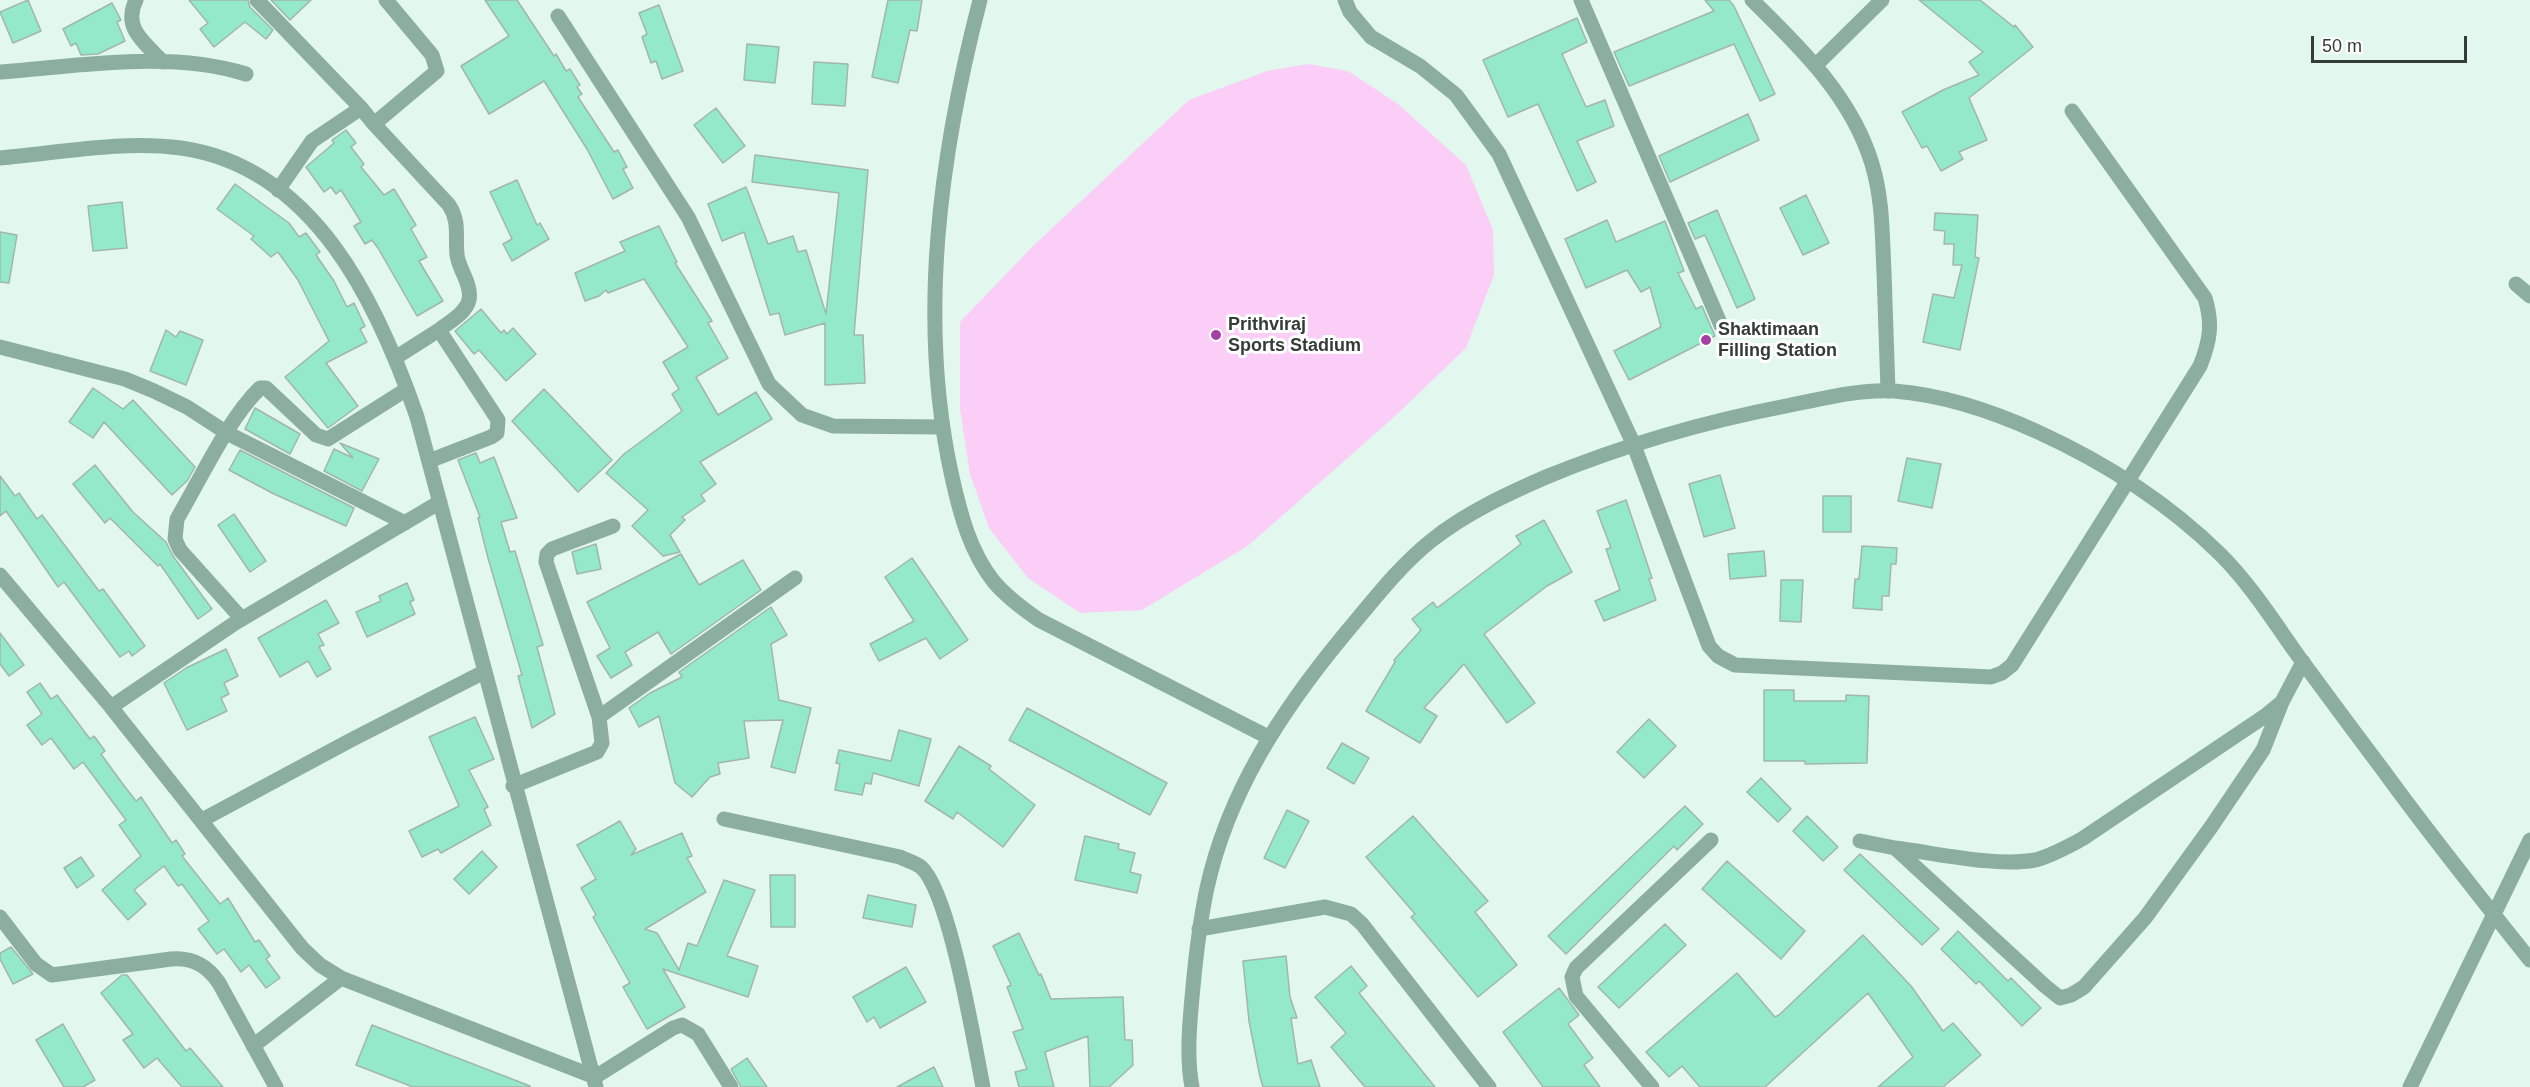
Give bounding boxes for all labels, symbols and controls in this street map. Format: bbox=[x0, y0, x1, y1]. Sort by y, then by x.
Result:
scale bar bbox=[2314, 24, 2470, 62]
text: 50 m bbox=[2322, 36, 2362, 56]
place label: Prithviraj Sports Stadium bbox=[1228, 314, 1361, 356]
place label: Shaktimaan Filling Station bbox=[1718, 319, 1837, 362]
marker: Prithviraj Sports Stadium bbox=[1209, 328, 1223, 342]
marker: Shaktimaan Filling Station bbox=[1699, 333, 1713, 347]

